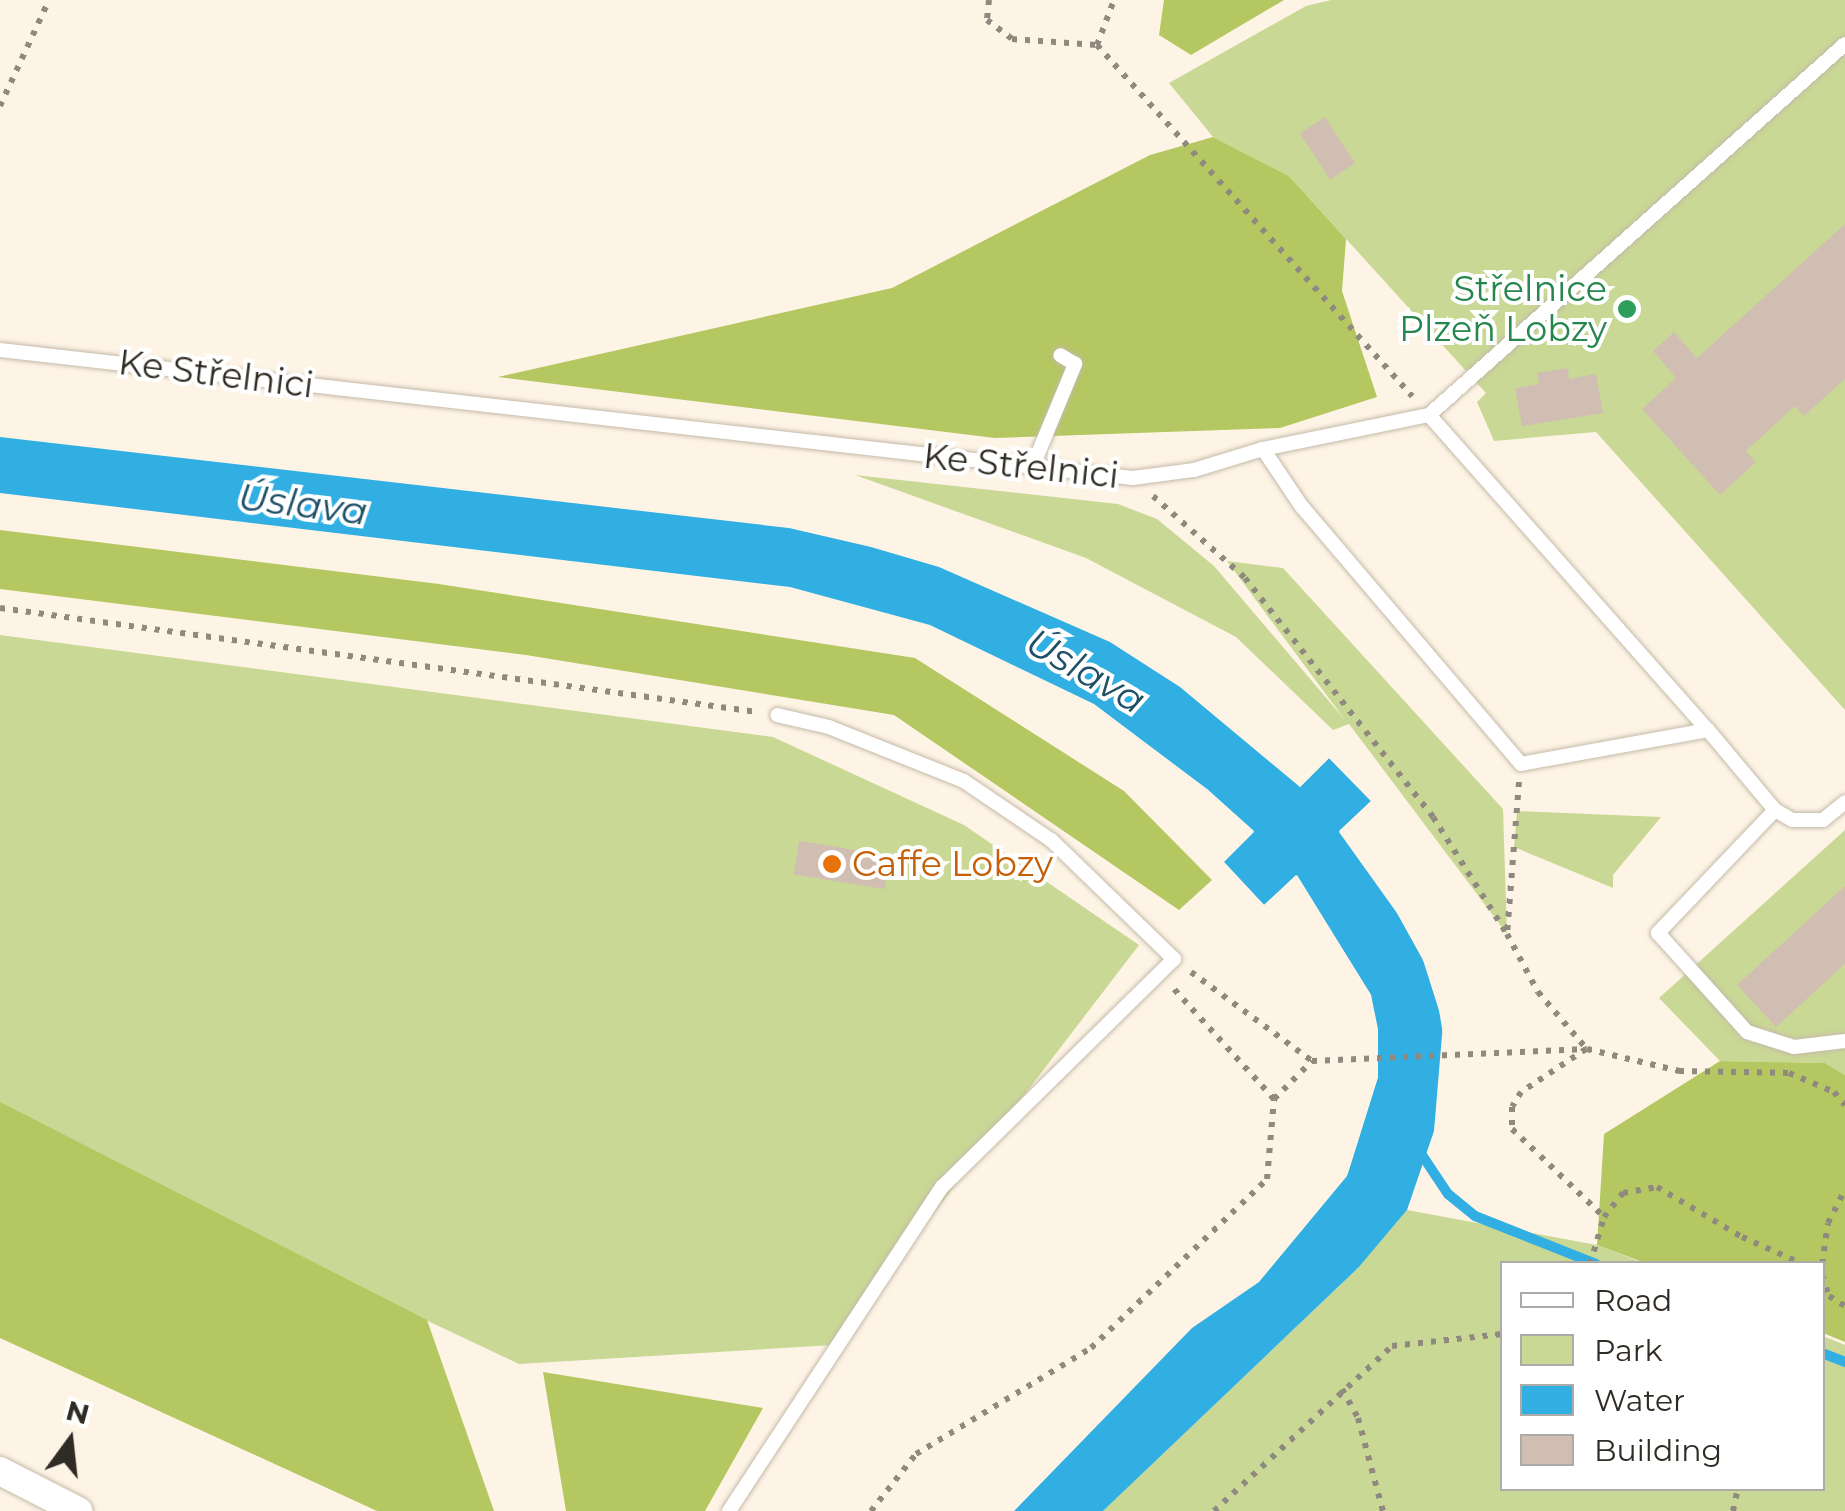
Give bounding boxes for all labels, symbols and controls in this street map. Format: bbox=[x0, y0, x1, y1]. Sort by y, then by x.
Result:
place label: Střelnice Plzeň Lobzy bbox=[1399, 268, 1607, 350]
marker: Střelnice Plzeň Lobzy bbox=[1616, 298, 1638, 320]
street label: Ke Střelnici bbox=[116, 341, 316, 407]
street label: Ke Střelnici bbox=[921, 435, 1121, 497]
water label: Úslava bbox=[236, 473, 370, 535]
water label: Úslava bbox=[1019, 619, 1153, 723]
place label: Caffe Lobzy bbox=[852, 843, 1053, 885]
marker: Caffe Lobzy bbox=[821, 853, 843, 875]
legend bbox=[1500, 1261, 1825, 1491]
text: Road bbox=[1594, 1282, 1672, 1319]
text: Park bbox=[1594, 1332, 1663, 1369]
text: Water bbox=[1594, 1382, 1685, 1419]
north arrow bbox=[20, 1391, 120, 1491]
text: N bbox=[62, 1393, 93, 1431]
text: Building bbox=[1594, 1432, 1722, 1469]

